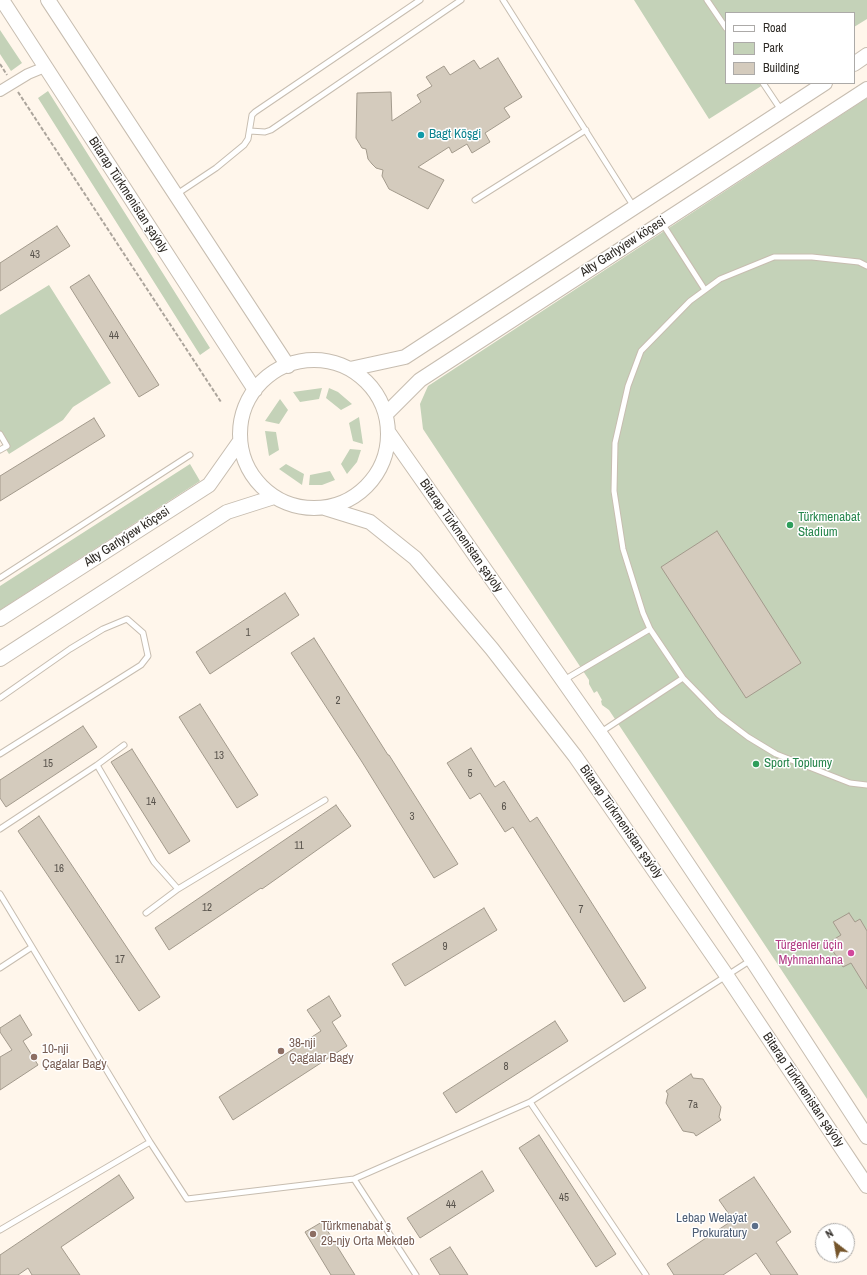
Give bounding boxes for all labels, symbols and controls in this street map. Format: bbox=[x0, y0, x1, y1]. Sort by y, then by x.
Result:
legend bbox=[725, 12, 855, 84]
text: Road bbox=[763, 20, 787, 36]
text: Park bbox=[763, 40, 783, 56]
text: Building bbox=[763, 60, 799, 76]
place label: Bagt Köşgi bbox=[429, 127, 481, 143]
marker: Bagt Köşgi bbox=[416, 130, 426, 140]
street label: Bitarap Türkmenistan şaýoly bbox=[85, 134, 171, 256]
street label: Alty Garlyýew köçesi bbox=[577, 214, 669, 280]
house number: 43 bbox=[30, 248, 40, 262]
house number: 44 bbox=[109, 329, 119, 343]
street label: Bitarap Türkmenistan şaýoly bbox=[416, 476, 506, 596]
street label: Alty Garlyýew köçesi bbox=[81, 504, 173, 570]
place label: Türkmenabat Stadium bbox=[798, 510, 860, 541]
marker: Türkmenabat Stadium bbox=[785, 520, 795, 530]
house number: 1 bbox=[245, 626, 251, 640]
house number: 2 bbox=[335, 694, 341, 708]
house number: 13 bbox=[214, 749, 224, 763]
place label: Sport Toplumy bbox=[764, 756, 832, 772]
house number: 15 bbox=[43, 757, 53, 771]
marker: Sport Toplumy bbox=[751, 759, 761, 769]
street label: Bitarap Türkmenistan şaýoly bbox=[576, 762, 666, 882]
house number: 5 bbox=[467, 767, 473, 781]
house number: 14 bbox=[146, 795, 156, 809]
house number: 6 bbox=[501, 800, 507, 814]
house number: 3 bbox=[409, 810, 415, 824]
house number: 11 bbox=[294, 839, 304, 853]
house number: 16 bbox=[54, 862, 64, 876]
house number: 12 bbox=[202, 901, 212, 915]
house number: 7 bbox=[578, 903, 584, 917]
place label: Türgenler üçin Myhmanhana bbox=[775, 938, 843, 969]
house number: 9 bbox=[442, 940, 448, 954]
marker: Türgenler üçin Myhmanhana bbox=[846, 948, 856, 958]
house number: 17 bbox=[115, 953, 125, 967]
street label: Bitarap Türkmenistan şaýoly bbox=[759, 1030, 847, 1150]
place label: 38-nji Çagalar Bagy bbox=[289, 1036, 354, 1067]
place label: 10-nji Çagalar Bagy bbox=[42, 1042, 107, 1073]
marker: 38-nji Çagalar Bagy bbox=[276, 1046, 286, 1056]
marker: 10-nji Çagalar Bagy bbox=[29, 1052, 39, 1062]
house number: 8 bbox=[503, 1060, 509, 1074]
house number: 7a bbox=[688, 1098, 698, 1112]
house number: 45 bbox=[559, 1191, 569, 1205]
house number: 44 bbox=[446, 1198, 456, 1212]
place label: Lebap Welaýat Prokuratury bbox=[676, 1211, 747, 1242]
place label: Türkmenabat ş 29-njy Orta Mekdeb bbox=[321, 1219, 415, 1250]
marker: Lebap Welaýat Prokuratury bbox=[750, 1221, 760, 1231]
north arrow bbox=[815, 1223, 855, 1263]
text: N bbox=[823, 1226, 836, 1241]
marker: Türkmenabat ş 29-njy Orta Mekdeb bbox=[308, 1229, 318, 1239]

